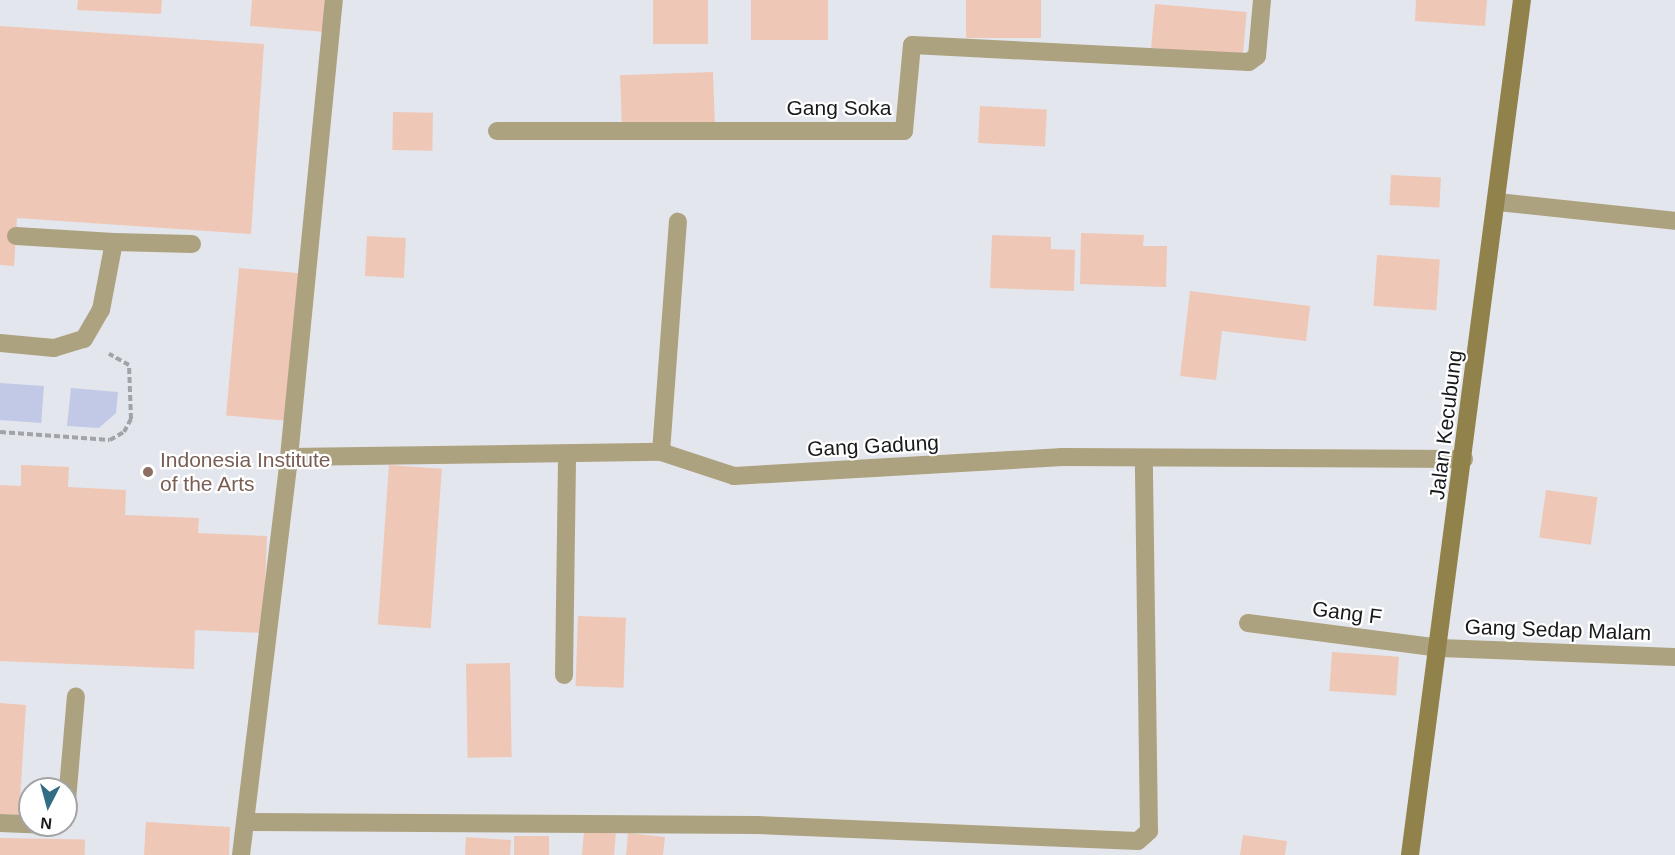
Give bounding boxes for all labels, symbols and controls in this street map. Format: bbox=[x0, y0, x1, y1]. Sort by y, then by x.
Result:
street label: Gang Soka bbox=[786, 95, 892, 121]
street label: Jalan Kecubung bbox=[1424, 349, 1468, 501]
street label: Gang Gadung bbox=[806, 430, 940, 462]
place label: Indonesia Institute of the Arts bbox=[160, 447, 330, 497]
marker: Indonesia Institute of the Arts bbox=[141, 465, 155, 479]
street label: Gang F bbox=[1311, 596, 1383, 630]
street label: Gang Sedap Malam bbox=[1464, 614, 1652, 646]
north arrow bbox=[18, 777, 78, 837]
text: N bbox=[40, 814, 53, 832]

